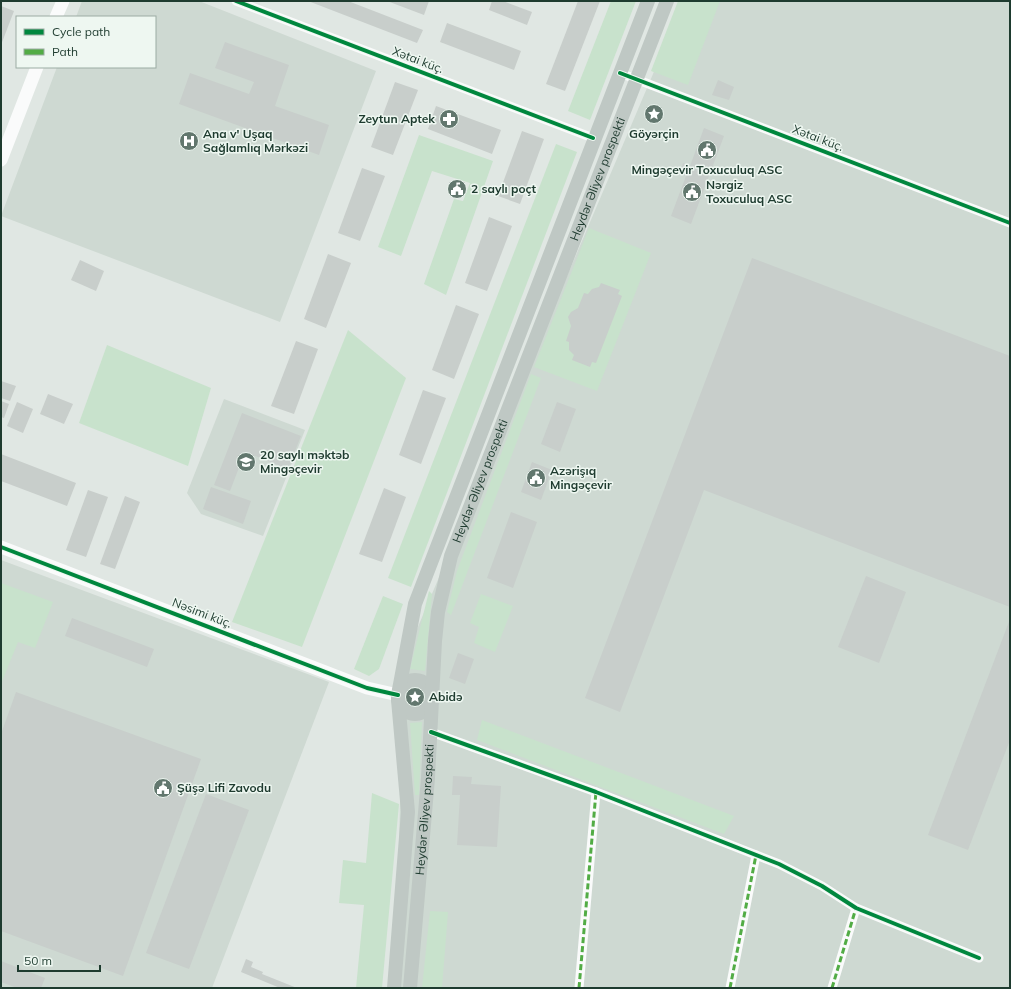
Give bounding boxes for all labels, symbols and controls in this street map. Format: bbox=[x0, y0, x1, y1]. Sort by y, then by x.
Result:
legend bbox=[16, 16, 156, 68]
text: Cycle path bbox=[52, 24, 110, 39]
street label: Xətai küç. bbox=[391, 43, 446, 76]
text: Path bbox=[52, 44, 78, 59]
place icon: Göyərçin bbox=[643, 103, 665, 125]
pharmacy icon: Zeytun Aptek bbox=[438, 108, 460, 130]
place label: Zeytun Aptek bbox=[358, 111, 435, 126]
street label: Heydər Əliyev prospekti bbox=[566, 115, 628, 243]
street label: Xətai küç. bbox=[791, 121, 846, 154]
place label: Ana v' Uşaq Sağlamlıq Mərkəzi bbox=[203, 126, 308, 155]
place label: Göyərçin bbox=[629, 126, 679, 141]
hospital icon: Ana v' Uşaq Sağlamlıq Mərkəzi bbox=[178, 130, 200, 152]
public building icon: Mingəçevir Toxuculuq ASC bbox=[696, 139, 718, 161]
place label: Mingəçevir Toxuculuq ASC bbox=[631, 162, 783, 177]
place label: Nərgiz Toxuculuq ASC bbox=[706, 177, 792, 206]
public building icon: 2 saylı poçt bbox=[446, 178, 468, 200]
place label: 2 saylı poçt bbox=[471, 181, 537, 196]
public building icon: Nərgiz Toxuculuq ASC bbox=[681, 181, 703, 203]
street label: Heydər Əliyev prospekti bbox=[449, 417, 511, 545]
place label: 20 saylı məktəb Mingəçevir bbox=[260, 447, 349, 476]
school or university icon: 20 saylı məktəb Mingəçevir bbox=[235, 451, 257, 473]
place label: Azərişıq Mingəçevir bbox=[550, 463, 612, 492]
public building icon: Azərişıq Mingəçevir bbox=[525, 467, 547, 489]
street label: Nəsimi küç. bbox=[170, 594, 234, 631]
place icon: Abidə bbox=[404, 686, 426, 708]
place label: Abidə bbox=[429, 689, 463, 704]
street label: Heydər Əliyev prospekti bbox=[412, 744, 437, 876]
public building icon: Şüşə Lifi Zavodu bbox=[152, 777, 174, 799]
place label: Şüşə Lifi Zavodu bbox=[177, 780, 271, 795]
scale bar bbox=[18, 947, 100, 973]
text: 50 m bbox=[24, 953, 52, 968]

